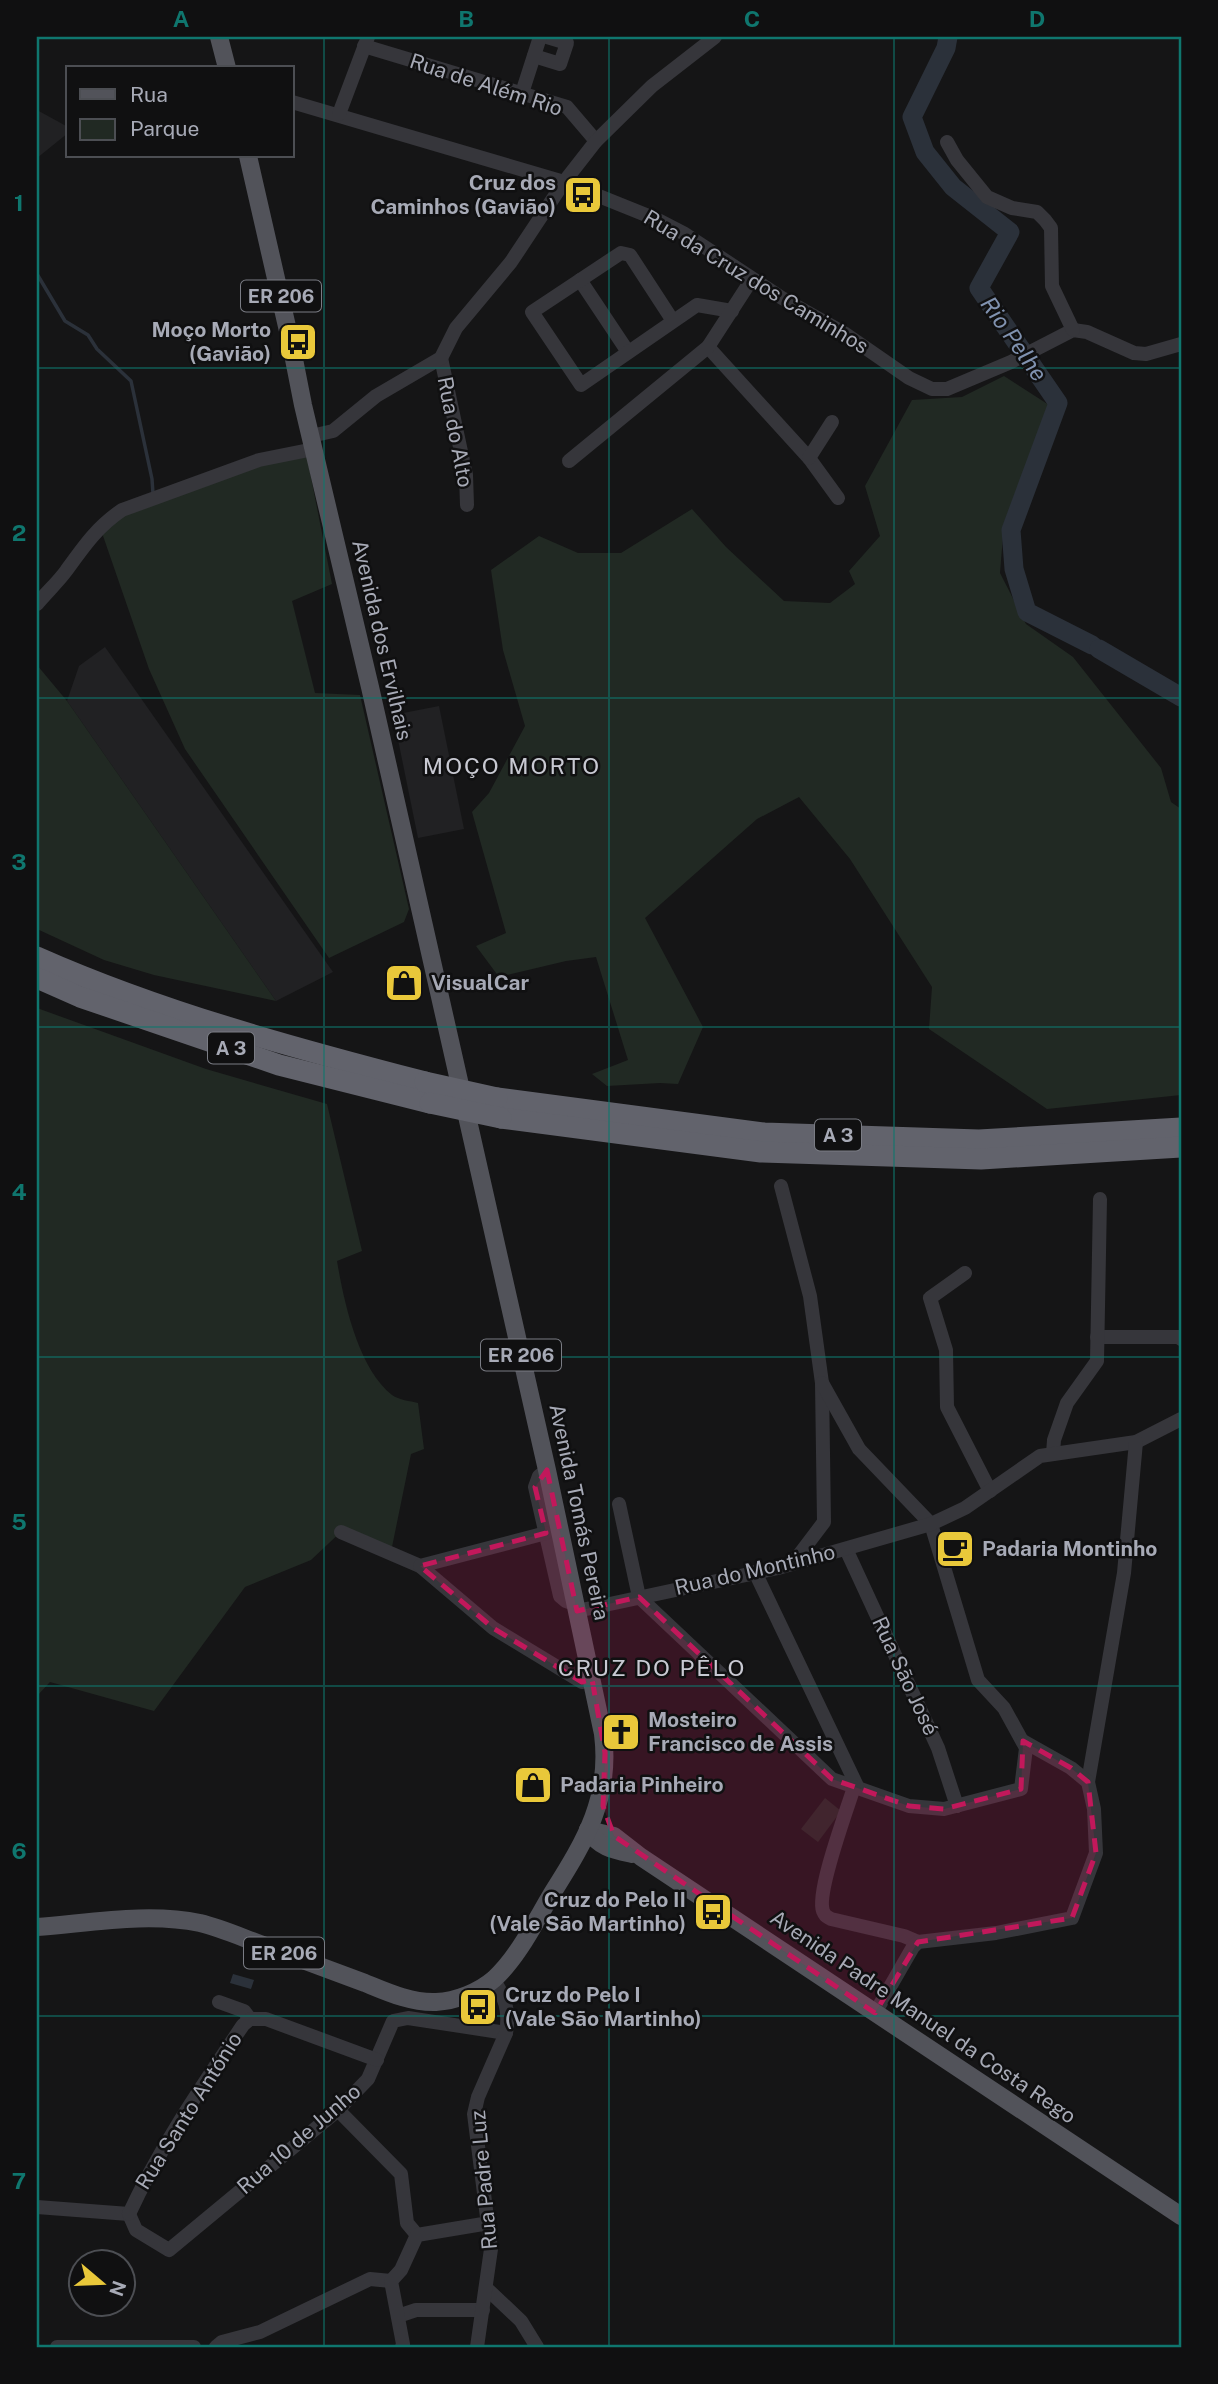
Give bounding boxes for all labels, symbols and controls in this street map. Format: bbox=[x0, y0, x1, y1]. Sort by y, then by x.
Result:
text: A bbox=[173, 5, 190, 32]
text: B bbox=[458, 5, 474, 32]
text: C bbox=[744, 5, 760, 32]
text: D bbox=[1029, 5, 1045, 32]
street label: Rua de Além Rio bbox=[407, 48, 566, 121]
legend bbox=[66, 66, 294, 158]
text: Rua bbox=[130, 82, 168, 107]
text: Parque bbox=[130, 116, 199, 141]
place label: Cruz dos Caminhos (Gavião) bbox=[370, 170, 556, 219]
bus stop icon: Cruz dos Caminhos (Gavião) bbox=[562, 174, 604, 216]
text: 1 bbox=[14, 189, 24, 216]
street label: Rua da Cruz dos Caminhos bbox=[639, 204, 873, 359]
road number: ER 206 bbox=[241, 280, 321, 312]
water label: Rio Pelhe bbox=[976, 291, 1053, 386]
place label: Moço Morto (Gavião) bbox=[152, 317, 271, 366]
bus stop icon: Moço Morto (Gavião) bbox=[277, 321, 319, 363]
street label: Rua do Alto bbox=[433, 374, 478, 489]
text: 2 bbox=[12, 519, 26, 546]
street label: Avenida dos Ervilhais bbox=[347, 537, 418, 743]
district label: MOÇO MORTO bbox=[423, 752, 601, 779]
text: 3 bbox=[11, 848, 27, 875]
shop icon: VisualCar bbox=[383, 962, 425, 1004]
place label: VisualCar bbox=[431, 970, 529, 995]
road number: A 3 bbox=[208, 1032, 254, 1064]
road number: A 3 bbox=[815, 1120, 861, 1150]
text: 4 bbox=[11, 1178, 27, 1205]
road number: ER 206 bbox=[481, 1340, 561, 1371]
street label: Avenida Tomás Pereira bbox=[544, 1401, 615, 1622]
text: 5 bbox=[11, 1508, 27, 1535]
cafe icon: Padaria Montinho bbox=[934, 1528, 976, 1570]
place label: Padaria Montinho bbox=[982, 1536, 1157, 1561]
street label: Rua do Montinho bbox=[672, 1539, 837, 1600]
street label: Rua São José bbox=[867, 1613, 944, 1739]
district label: CRUZ DO PÊLO bbox=[558, 1654, 746, 1681]
place label: Mosteiro Francisco de Assis bbox=[648, 1707, 833, 1756]
church icon: Mosteiro Francisco de Assis bbox=[600, 1711, 642, 1753]
shop icon: Padaria Pinheiro bbox=[512, 1764, 554, 1806]
place label: Padaria Pinheiro bbox=[560, 1772, 724, 1797]
text: 6 bbox=[11, 1837, 27, 1864]
place label: Cruz do Pelo II (Vale São Martinho) bbox=[489, 1887, 686, 1936]
bus stop icon: Cruz do Pelo II (Vale São Martinho) bbox=[692, 1891, 734, 1933]
street label: Avenida Padre Manuel da Costa Rego bbox=[766, 1905, 1081, 2129]
road number: ER 206 bbox=[244, 1938, 324, 1968]
place label: Cruz do Pelo I (Vale São Martinho) bbox=[505, 1982, 702, 2031]
bus stop icon: Cruz do Pelo I (Vale São Martinho) bbox=[457, 1986, 499, 2028]
street label: Rua Santo António bbox=[130, 2028, 247, 2194]
street label: Rua 10 de Junho bbox=[232, 2078, 365, 2199]
street label: Rua Padre Luz bbox=[465, 2109, 502, 2251]
text: 7 bbox=[12, 2167, 26, 2194]
north arrow bbox=[66, 2248, 136, 2318]
text: N bbox=[105, 2278, 131, 2299]

